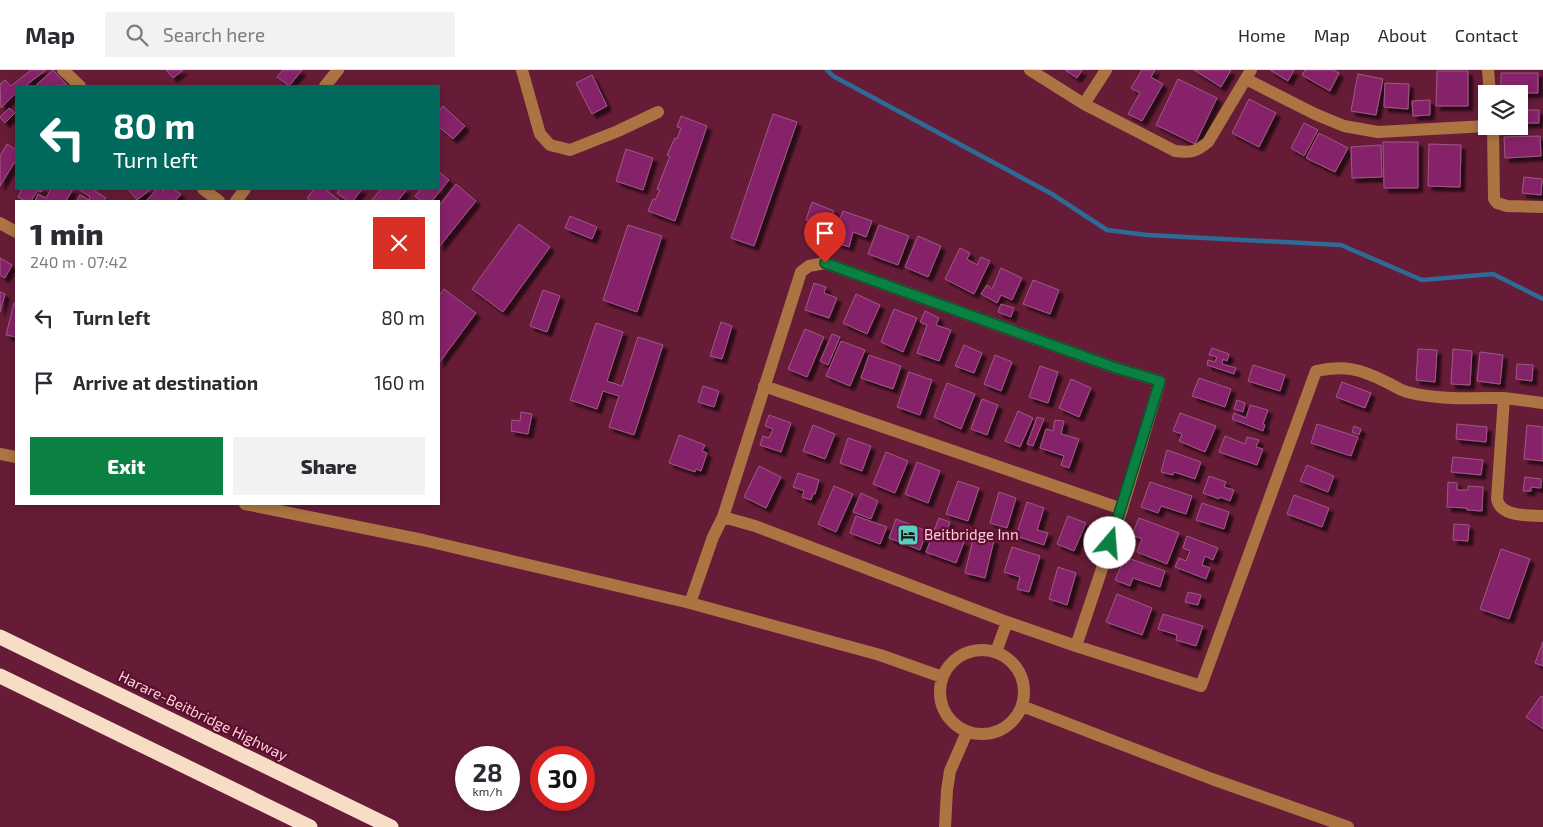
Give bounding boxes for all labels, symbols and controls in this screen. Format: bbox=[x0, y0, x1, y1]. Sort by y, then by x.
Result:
search box bbox=[105, 12, 455, 57]
text: Map bbox=[25, 20, 75, 49]
icon: search bbox=[123, 21, 151, 49]
text: Search here bbox=[163, 23, 265, 46]
text: Home bbox=[1238, 24, 1286, 46]
text: Map bbox=[1314, 24, 1350, 46]
text: About bbox=[1378, 24, 1427, 46]
text: Contact bbox=[1455, 24, 1518, 46]
map controls bbox=[1478, 85, 1528, 135]
button: layers bbox=[1478, 85, 1528, 135]
text: 80 m bbox=[113, 104, 195, 146]
icon: left bbox=[30, 105, 95, 170]
text: Turn left bbox=[113, 146, 198, 172]
pin bbox=[804, 212, 846, 263]
text: 1 min bbox=[30, 215, 104, 251]
button: close bbox=[373, 217, 425, 269]
icon: arrive bbox=[811, 219, 839, 247]
text: 240 m · 07:42 bbox=[30, 252, 127, 271]
icon: left bbox=[30, 304, 58, 332]
text: Turn left bbox=[73, 306, 150, 329]
text: 80 m bbox=[381, 306, 425, 329]
icon: arrive bbox=[30, 369, 58, 397]
text: Arrive at destination bbox=[73, 371, 258, 394]
text: 160 m bbox=[374, 371, 425, 394]
button: Exit bbox=[30, 437, 223, 495]
button: Share bbox=[233, 437, 425, 495]
position arrow bbox=[1083, 516, 1135, 568]
hotel icon: Beitbridge Inn bbox=[896, 523, 920, 547]
place label: Beitbridge Inn bbox=[924, 525, 1019, 543]
street label: Harare-Beitbridge Highway bbox=[116, 666, 291, 764]
speed limit sign: 30 bbox=[530, 746, 595, 811]
text: 28 bbox=[472, 757, 503, 787]
text: km/h bbox=[473, 784, 502, 798]

